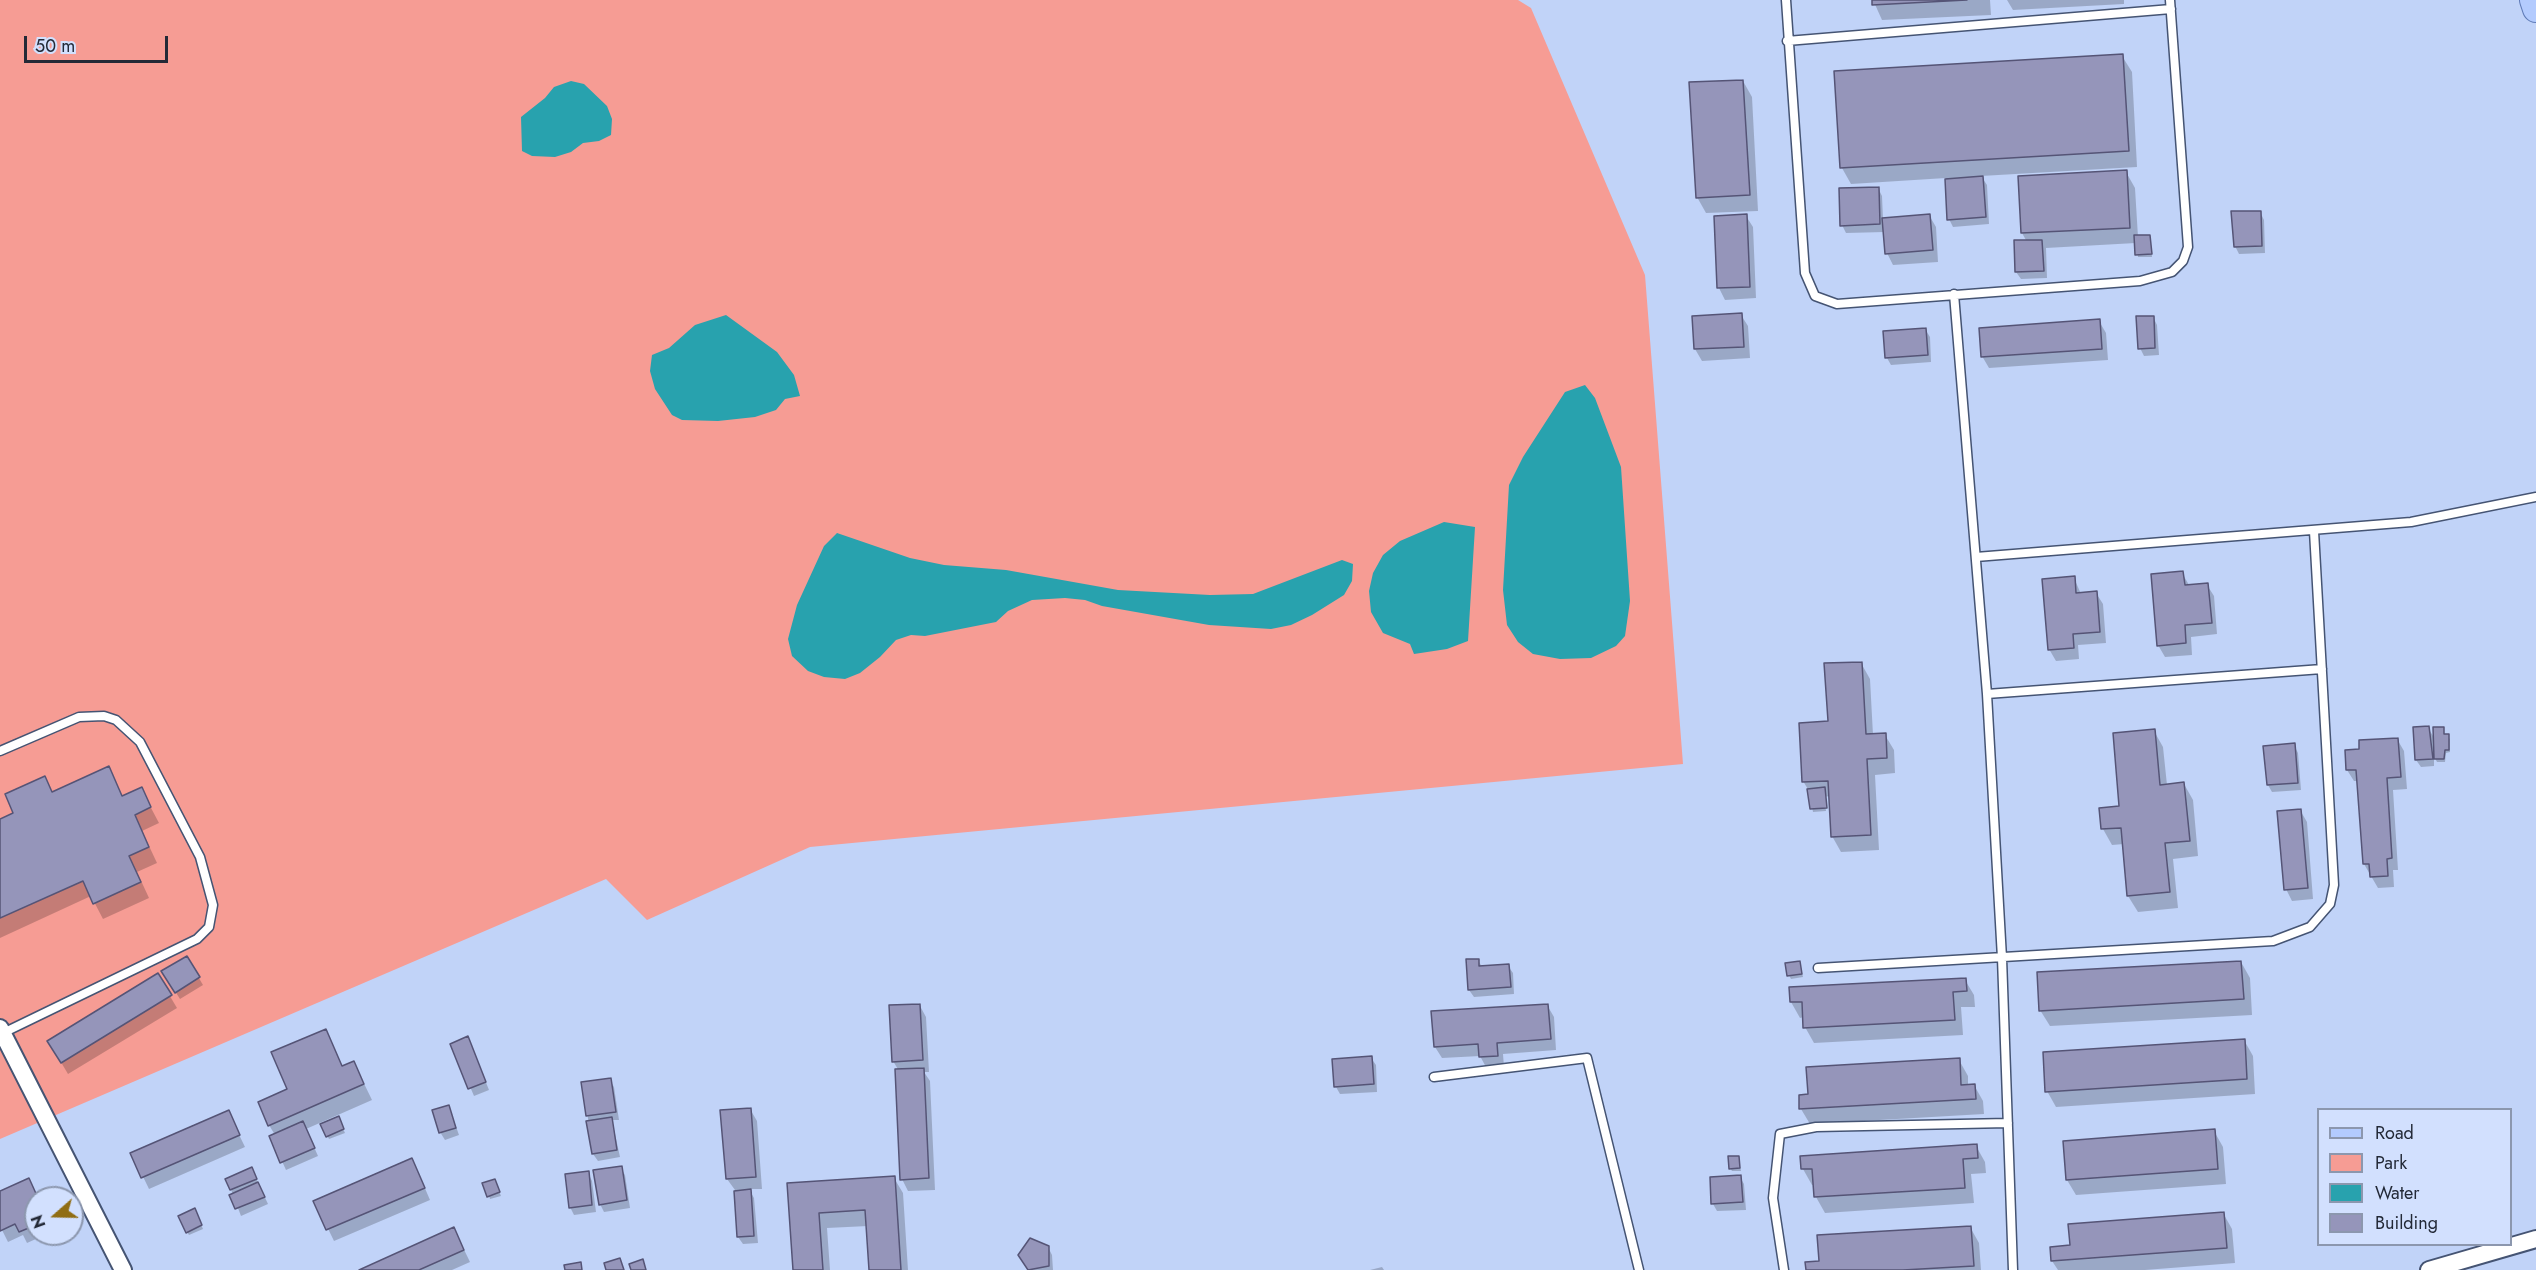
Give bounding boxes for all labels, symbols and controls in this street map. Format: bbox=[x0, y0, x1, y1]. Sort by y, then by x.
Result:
scale bar bbox=[27, 24, 171, 62]
text: 50 m bbox=[35, 33, 75, 59]
legend bbox=[2317, 1108, 2512, 1246]
text: Road bbox=[2375, 1120, 2414, 1146]
text: Park bbox=[2375, 1150, 2407, 1176]
text: Water bbox=[2375, 1180, 2419, 1206]
north arrow bbox=[24, 1186, 84, 1246]
text: Building bbox=[2375, 1210, 2438, 1236]
text: N bbox=[26, 1212, 51, 1232]

